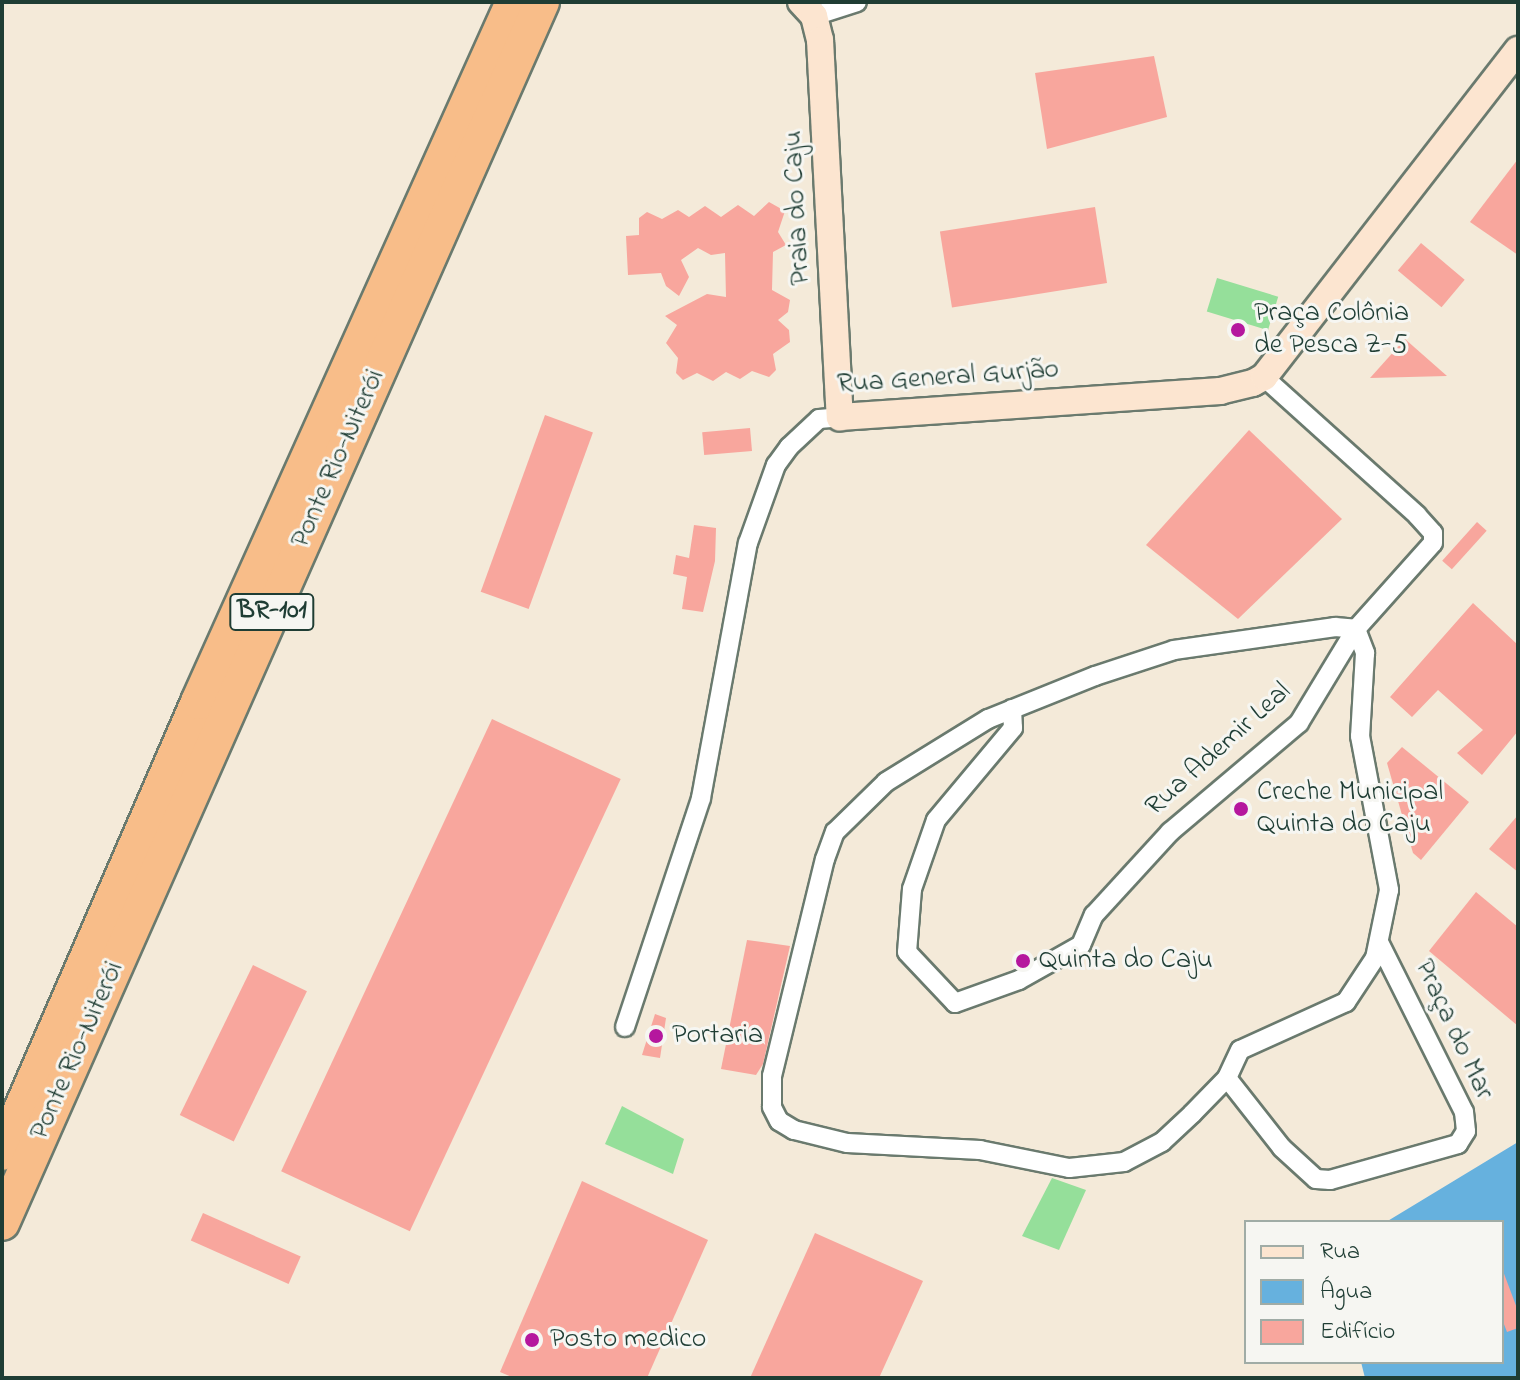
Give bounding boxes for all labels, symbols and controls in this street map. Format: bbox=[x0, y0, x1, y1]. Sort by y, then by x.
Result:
street label: Praia do Caju bbox=[777, 130, 819, 286]
place label: Praça Colônia de Pesca Z-5 bbox=[1254, 297, 1409, 363]
marker: Praça Colônia de Pesca Z-5 bbox=[1229, 321, 1247, 339]
street label: Rua General Gurjão bbox=[836, 353, 1060, 403]
street label: Ponte Rio-Niterói bbox=[285, 365, 393, 553]
road number: BR-101 bbox=[228, 590, 316, 634]
street label: Rua Ademir Leal bbox=[1139, 676, 1299, 824]
place label: Creche Municipal Quinta do Caju bbox=[1257, 776, 1443, 842]
marker: Creche Municipal Quinta do Caju bbox=[1232, 800, 1250, 818]
place label: Quinta do Caju bbox=[1039, 944, 1213, 978]
marker: Quinta do Caju bbox=[1014, 952, 1032, 970]
street label: Praça do Mar bbox=[1406, 954, 1500, 1106]
street label: Ponte Rio-Niterói bbox=[24, 957, 132, 1145]
place label: Portaria bbox=[672, 1019, 763, 1053]
marker: Portaria bbox=[647, 1027, 665, 1045]
legend bbox=[1244, 1220, 1504, 1364]
text: Rua bbox=[1320, 1235, 1360, 1270]
text: Água bbox=[1320, 1275, 1372, 1310]
text: Edifício bbox=[1320, 1315, 1395, 1350]
place label: Posto medico bbox=[550, 1323, 706, 1357]
marker: Posto medico bbox=[521, 1329, 543, 1351]

